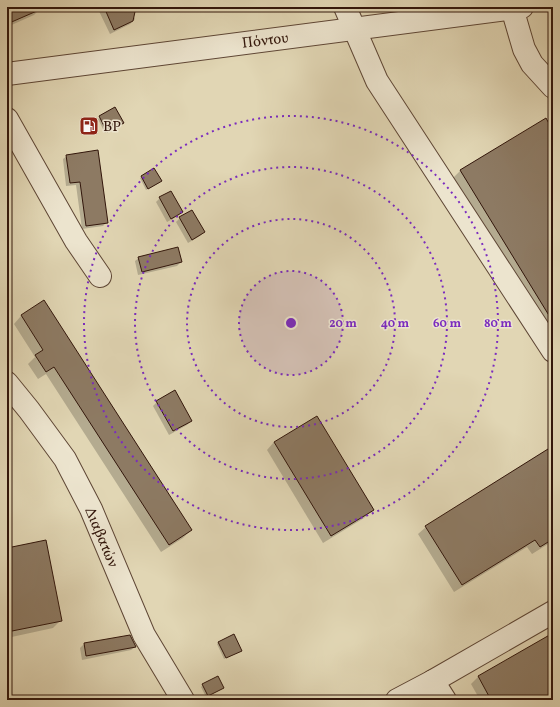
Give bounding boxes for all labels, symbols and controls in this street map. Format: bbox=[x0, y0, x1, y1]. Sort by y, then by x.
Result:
street label: Πόντου bbox=[241, 28, 290, 55]
fuel station icon: BP bbox=[78, 115, 100, 137]
place label: BP bbox=[103, 117, 121, 138]
centre of rings bbox=[284, 316, 298, 330]
text: 20 m bbox=[329, 316, 357, 332]
text: 40 m bbox=[381, 316, 410, 332]
text: 60 m bbox=[433, 316, 461, 332]
text: 80 m bbox=[484, 316, 512, 332]
street label: Διαβατών bbox=[79, 504, 123, 571]

